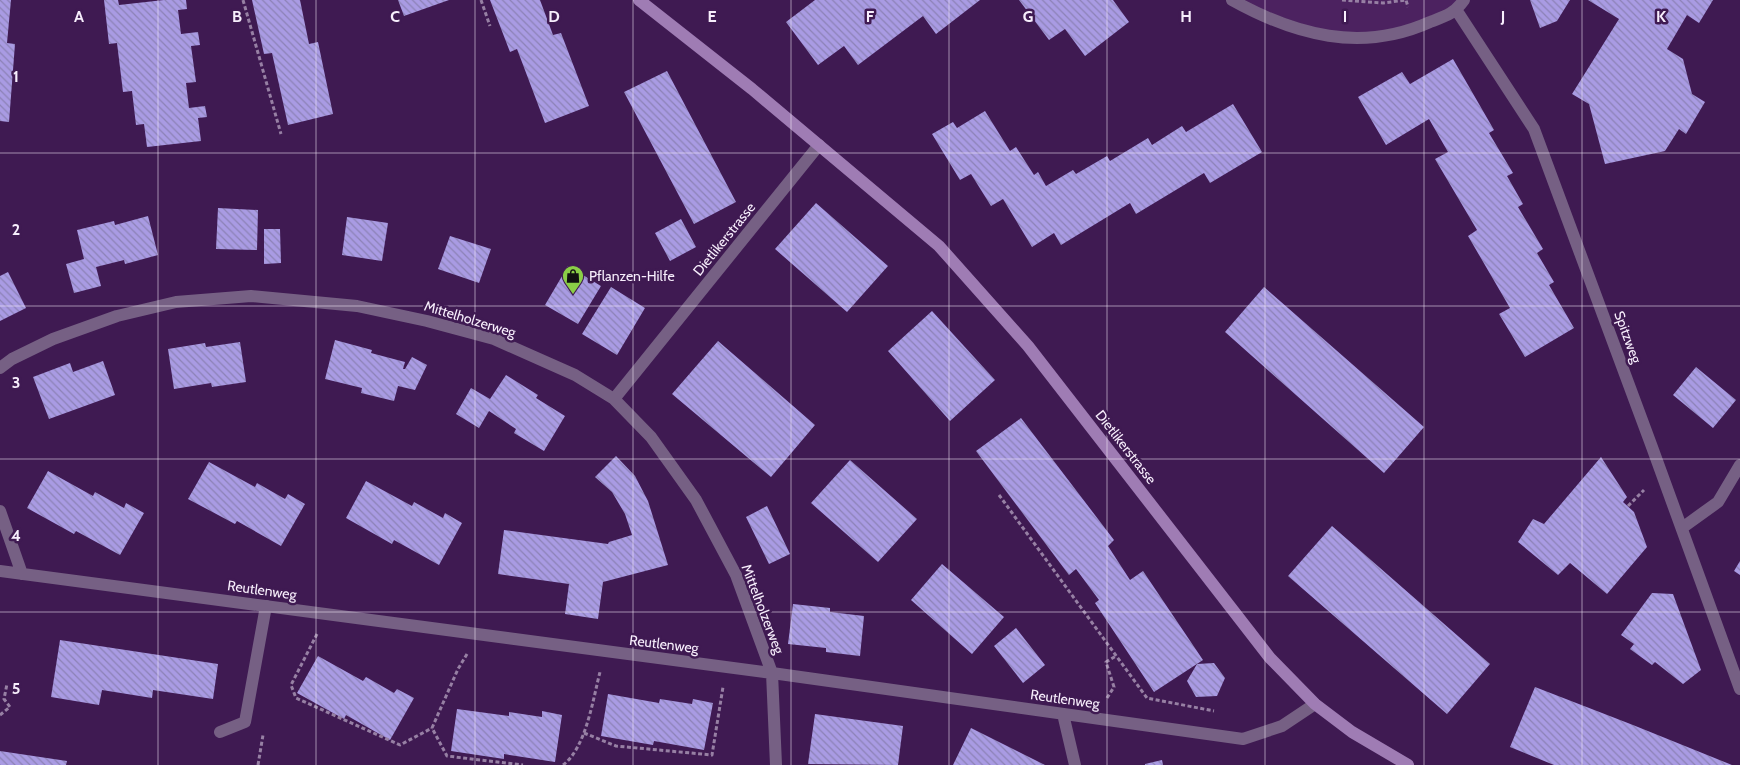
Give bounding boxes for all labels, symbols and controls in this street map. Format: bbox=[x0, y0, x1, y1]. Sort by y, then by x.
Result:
text: A bbox=[74, 7, 84, 26]
text: B bbox=[232, 7, 242, 26]
text: C bbox=[390, 7, 400, 26]
text: D bbox=[548, 7, 560, 26]
text: E bbox=[707, 7, 717, 26]
text: F bbox=[866, 7, 875, 26]
text: G bbox=[1023, 7, 1033, 26]
text: H bbox=[1180, 7, 1192, 26]
text: I bbox=[1343, 7, 1347, 26]
text: J bbox=[1500, 7, 1505, 26]
text: K bbox=[1656, 7, 1666, 26]
text: 1 bbox=[13, 67, 19, 86]
street label: Dietlikerstrasse bbox=[689, 199, 759, 279]
text: 2 bbox=[12, 220, 20, 239]
shop icon: Pflanzen-Hilfe bbox=[561, 264, 585, 295]
place label: Pflanzen-Hilfe bbox=[589, 267, 675, 285]
street label: Mittelholzerweg bbox=[422, 297, 519, 342]
street label: Spitzweg bbox=[1610, 308, 1646, 367]
text: 3 bbox=[12, 373, 20, 392]
street label: Dietlikerstrasse bbox=[1091, 406, 1161, 488]
text: 4 bbox=[11, 526, 21, 545]
street label: Mittelholzerweg bbox=[738, 561, 789, 657]
street label: Reutlenweg bbox=[226, 576, 299, 604]
street label: Reutlenweg bbox=[628, 631, 701, 657]
text: 5 bbox=[12, 679, 20, 698]
street label: Reutlenweg bbox=[1029, 685, 1102, 713]

